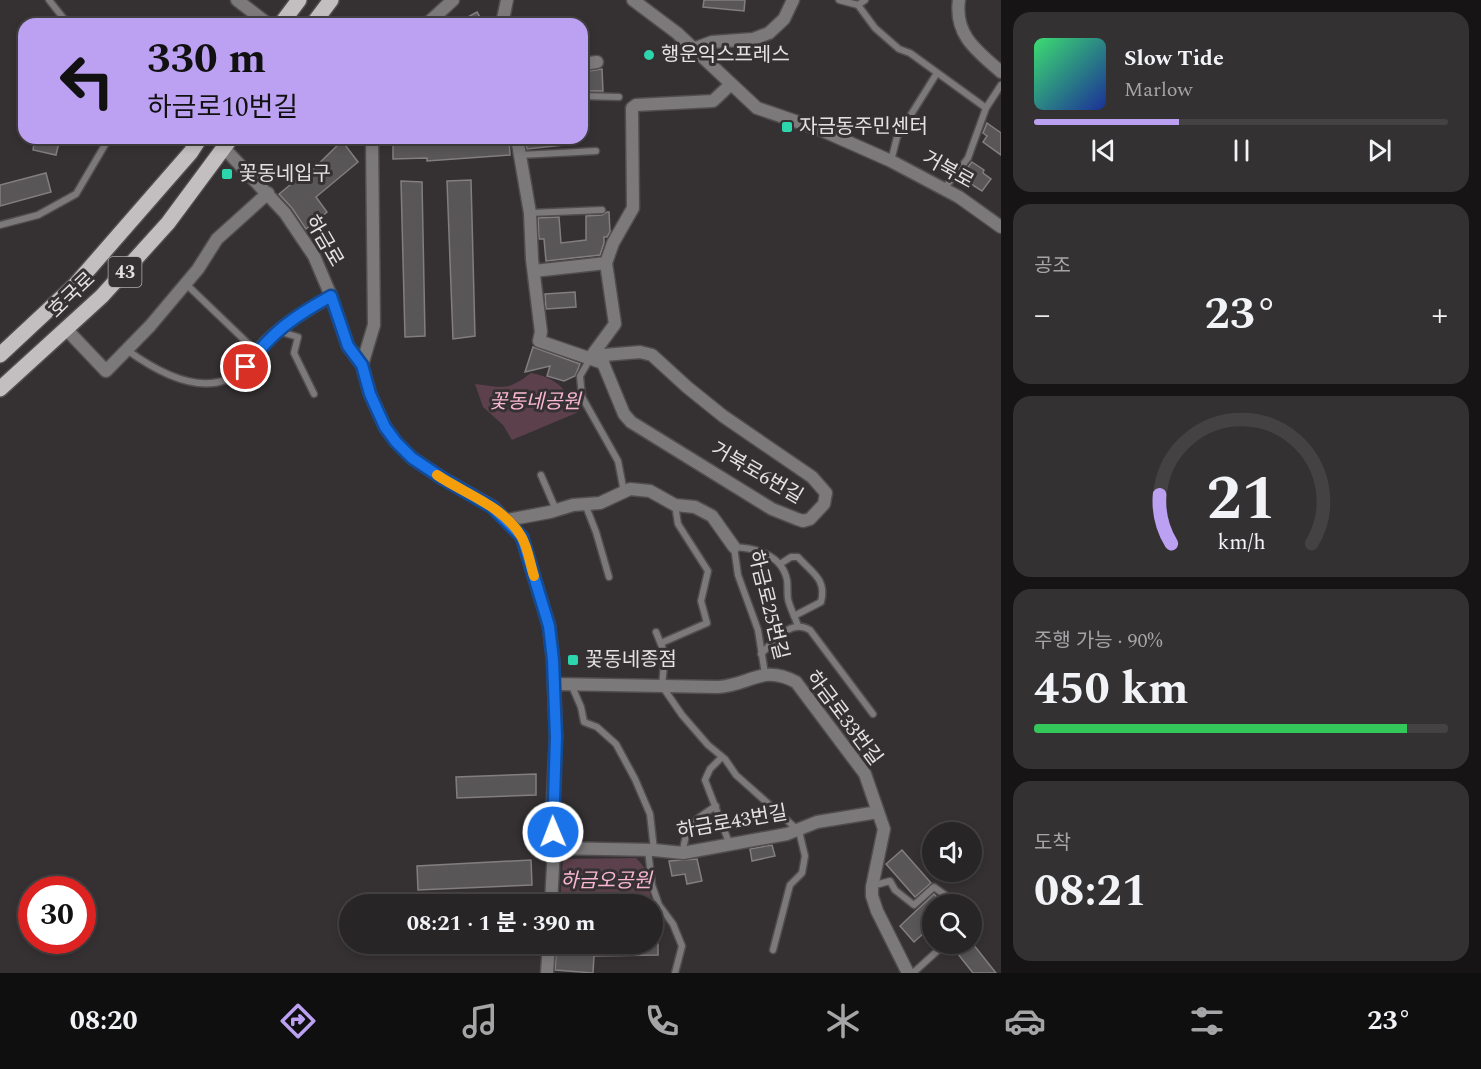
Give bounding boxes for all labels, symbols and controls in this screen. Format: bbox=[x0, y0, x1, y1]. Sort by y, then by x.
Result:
text: 330 m bbox=[147, 28, 266, 91]
place label: 행운익스프레스 bbox=[661, 40, 790, 70]
icon: left bbox=[48, 42, 126, 120]
text: Slow Tide bbox=[1124, 42, 1224, 75]
marker: 행운익스프레스 bbox=[642, 48, 656, 62]
text: Marlow bbox=[1124, 75, 1193, 105]
text: 하금로10번길 bbox=[147, 87, 298, 129]
place label: 자금동주민센터 bbox=[799, 112, 928, 142]
marker: 자금동주민센터 bbox=[780, 120, 794, 134]
icon: previous bbox=[1087, 134, 1120, 167]
icon: pause bbox=[1225, 134, 1258, 167]
icon: next bbox=[1363, 134, 1396, 167]
street label: 거북로 bbox=[917, 143, 979, 197]
place label: 꽃동네입구 bbox=[239, 159, 331, 189]
marker: 꽃동네입구 bbox=[220, 167, 234, 181]
street label: 하금로 bbox=[297, 210, 351, 272]
text: 공조 bbox=[1034, 251, 1071, 281]
road number: 43 bbox=[108, 257, 142, 287]
street label: 호국로 bbox=[42, 265, 102, 325]
text: 23° bbox=[1205, 280, 1278, 349]
text: − bbox=[1034, 290, 1051, 340]
text: + bbox=[1432, 290, 1448, 340]
pin bbox=[220, 341, 271, 392]
icon: arrive bbox=[229, 350, 262, 383]
park label: 꽃동네공원 bbox=[489, 387, 583, 417]
street label: 거북로6번길 bbox=[705, 435, 809, 511]
text: 21 bbox=[1206, 452, 1276, 547]
text: km/h bbox=[1217, 526, 1265, 559]
street label: 하금로25번길 bbox=[740, 547, 796, 663]
text: 주행 가능 · 90% bbox=[1034, 626, 1163, 656]
place label: 꽃동네종점 bbox=[585, 645, 677, 675]
marker: 꽃동네종점 bbox=[566, 653, 580, 667]
text: 450 km bbox=[1034, 655, 1189, 724]
street label: 하금로33번길 bbox=[798, 664, 890, 772]
street label: 하금로43번길 bbox=[674, 798, 790, 846]
position arrow bbox=[521, 800, 585, 864]
map controls bbox=[922, 822, 982, 954]
button: sound bbox=[922, 822, 982, 882]
text: 도착 bbox=[1034, 828, 1071, 858]
text: 08:21 bbox=[1034, 857, 1147, 926]
park label: 하금오공원 bbox=[560, 866, 654, 896]
speed limit sign: 30 bbox=[18, 876, 96, 954]
button: search bbox=[922, 894, 982, 954]
text: 08:21 · 1 분 · 390 m bbox=[407, 907, 595, 940]
text: 08:20 bbox=[70, 1000, 138, 1042]
icon: directions bbox=[277, 1000, 319, 1042]
icon: music bbox=[459, 1000, 501, 1042]
icon: phone bbox=[641, 1000, 683, 1042]
icon: climate bbox=[822, 1000, 864, 1042]
icon: car bbox=[1004, 1000, 1046, 1042]
icon: filters bbox=[1186, 1000, 1228, 1042]
text: 23° bbox=[1367, 1000, 1411, 1042]

